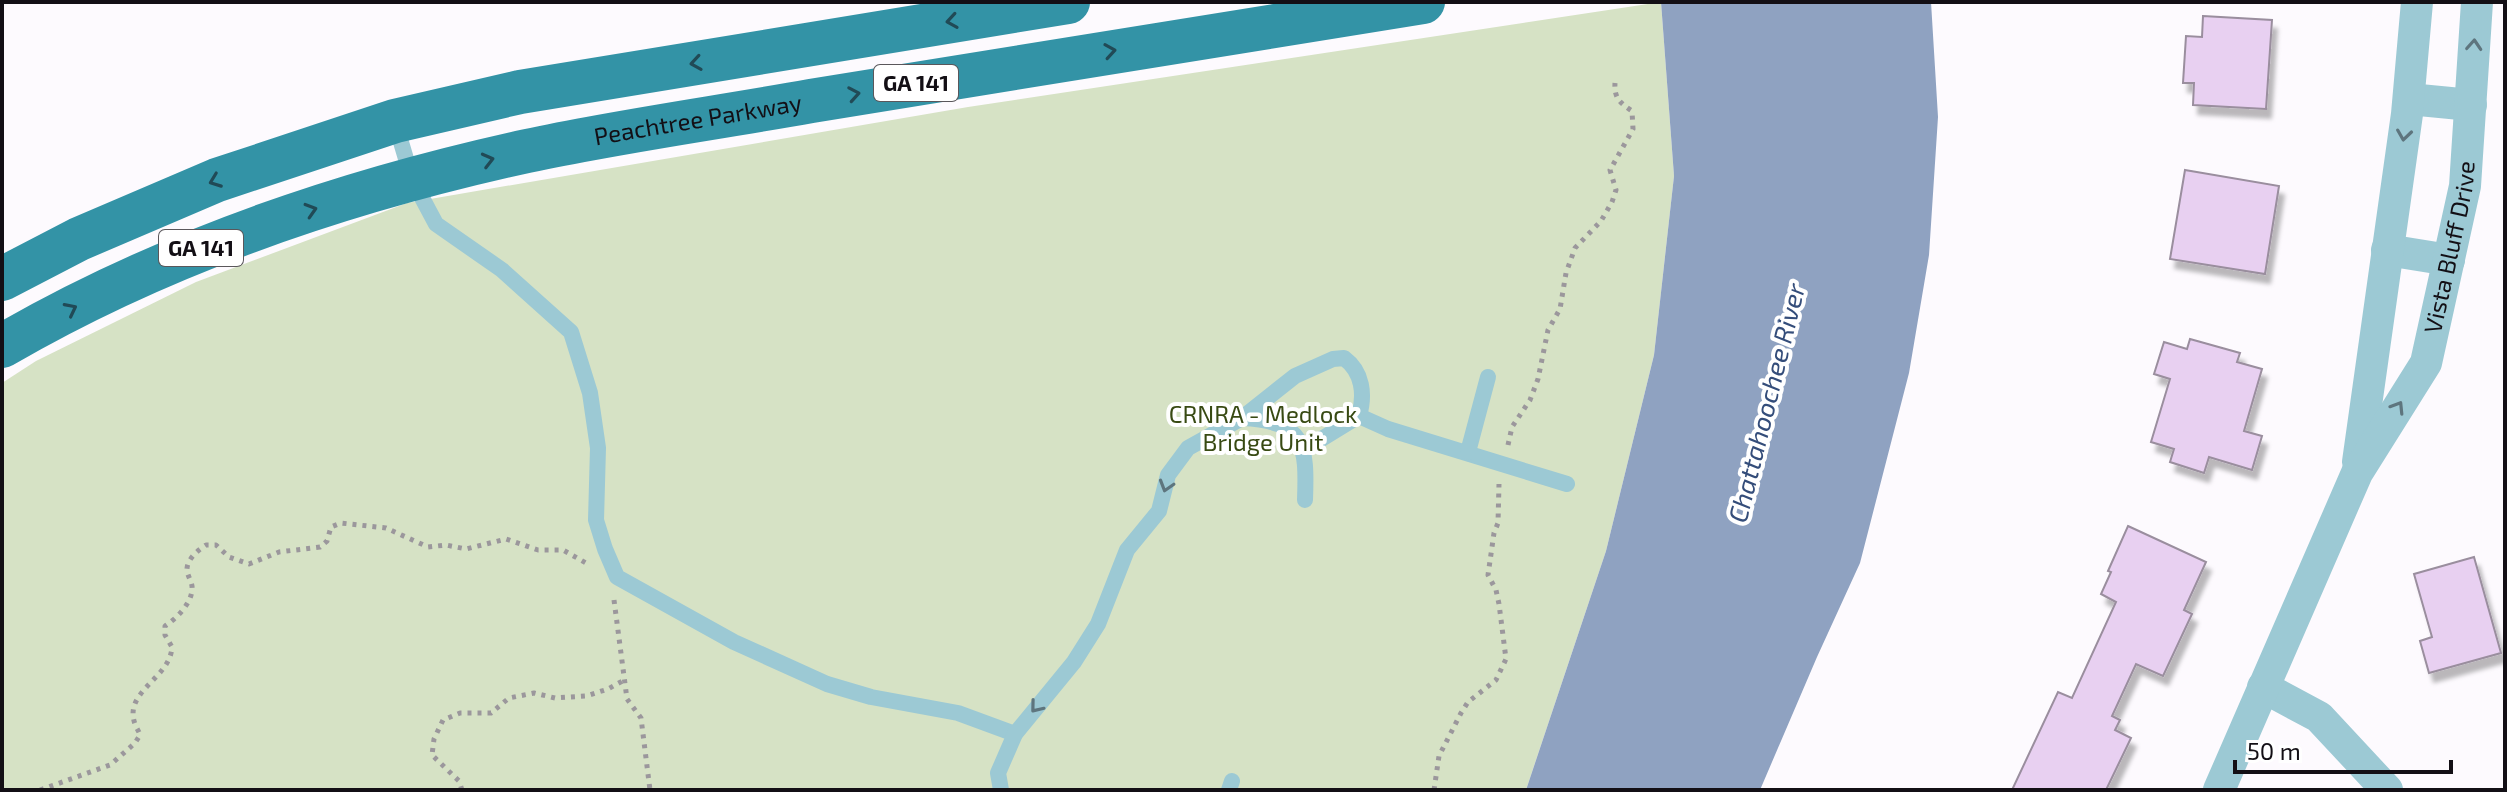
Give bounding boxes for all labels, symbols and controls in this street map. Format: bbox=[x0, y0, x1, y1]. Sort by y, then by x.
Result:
one-way arrow bbox=[945, 12, 959, 29]
one-way arrow bbox=[2465, 38, 2482, 51]
one-way arrow bbox=[1103, 44, 1117, 61]
one-way arrow bbox=[689, 54, 702, 71]
road number: GA 141 bbox=[874, 65, 958, 101]
one-way arrow bbox=[847, 86, 861, 103]
street label: Peachtree Parkway bbox=[591, 87, 804, 150]
one-way arrow bbox=[2396, 128, 2413, 142]
one-way arrow bbox=[480, 153, 494, 170]
street label: Vista Bluff Drive bbox=[2417, 160, 2480, 336]
one-way arrow bbox=[208, 171, 222, 188]
one-way arrow bbox=[303, 203, 317, 219]
road number: GA 141 bbox=[159, 230, 243, 266]
water label: Chattahoochee River bbox=[1721, 279, 1810, 525]
one-way arrow bbox=[62, 303, 77, 319]
park label: CRNRA - Medlock Bridge Unit bbox=[1169, 399, 1357, 456]
one-way arrow bbox=[2388, 401, 2404, 416]
one-way arrow bbox=[1159, 478, 1175, 492]
one-way arrow bbox=[1032, 698, 1046, 713]
scale bar bbox=[2235, 724, 2451, 774]
text: 50 m bbox=[2247, 736, 2301, 765]

